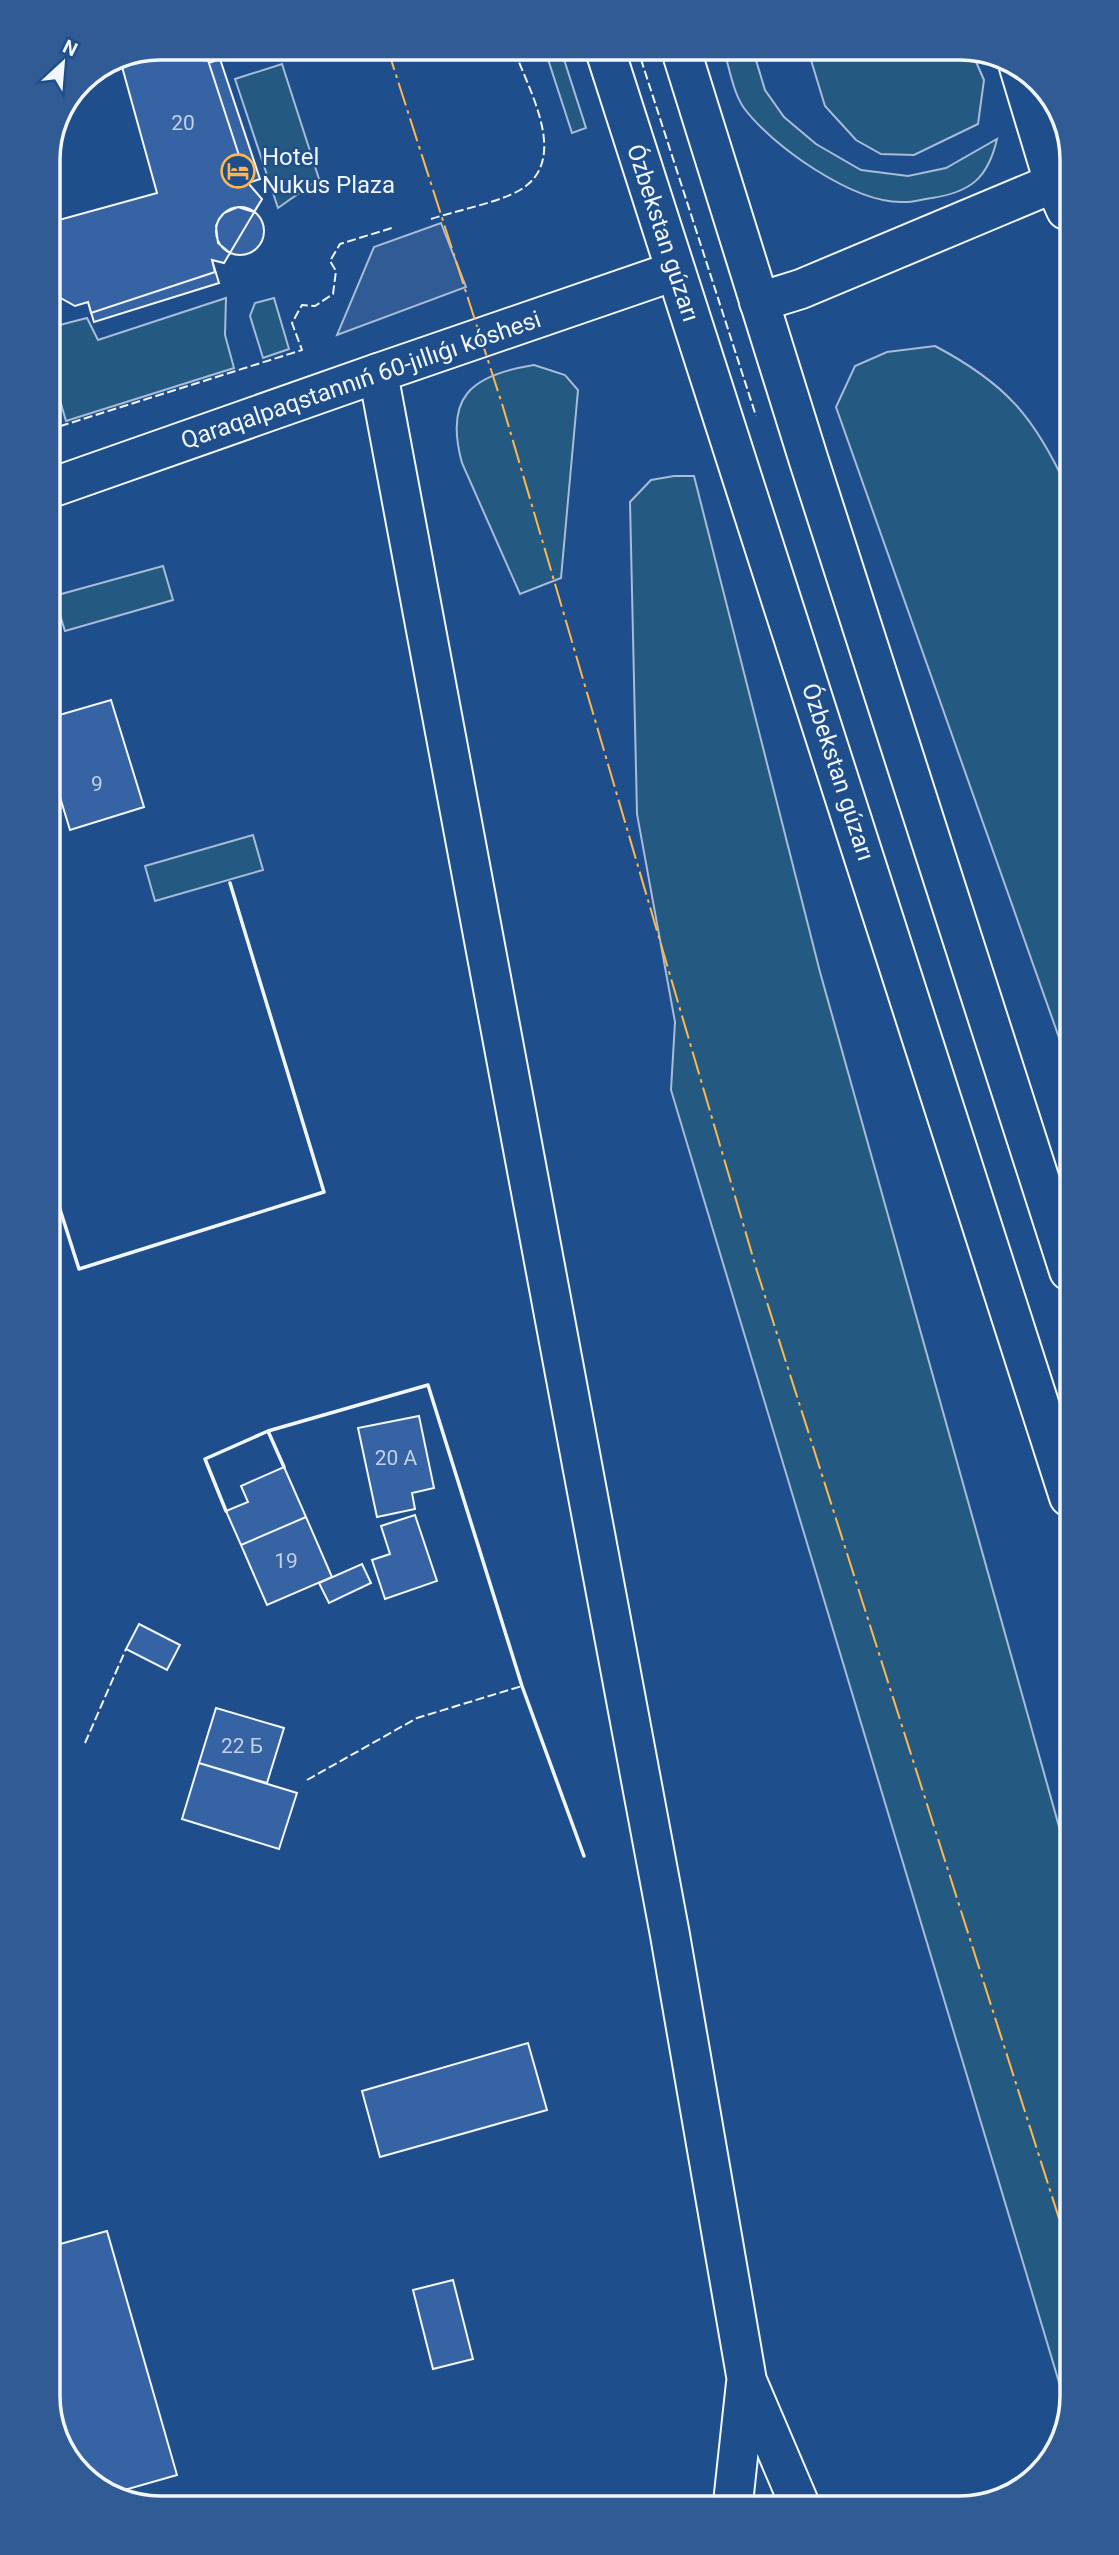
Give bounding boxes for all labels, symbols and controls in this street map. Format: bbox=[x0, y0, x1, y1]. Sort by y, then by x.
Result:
north arrow bbox=[28, 28, 98, 98]
text: N bbox=[59, 35, 81, 61]
house number: 20 bbox=[171, 111, 195, 135]
street label: Ózbekstan gúzarı bbox=[621, 141, 705, 325]
place label: Hotel Nukus Plaza bbox=[262, 143, 395, 199]
hotel icon: Hotel Nukus Plaza bbox=[219, 152, 257, 190]
street label: Qaraqalpaqstannıń 60-jıllıǵı kóshesi bbox=[177, 305, 545, 455]
street label: Ózbekstan gúzarı bbox=[796, 680, 880, 864]
house number: 9 bbox=[91, 772, 103, 796]
house number: 20 А bbox=[375, 1446, 418, 1470]
house number: 19 bbox=[274, 1549, 298, 1573]
house number: 22 Б bbox=[221, 1734, 263, 1758]

